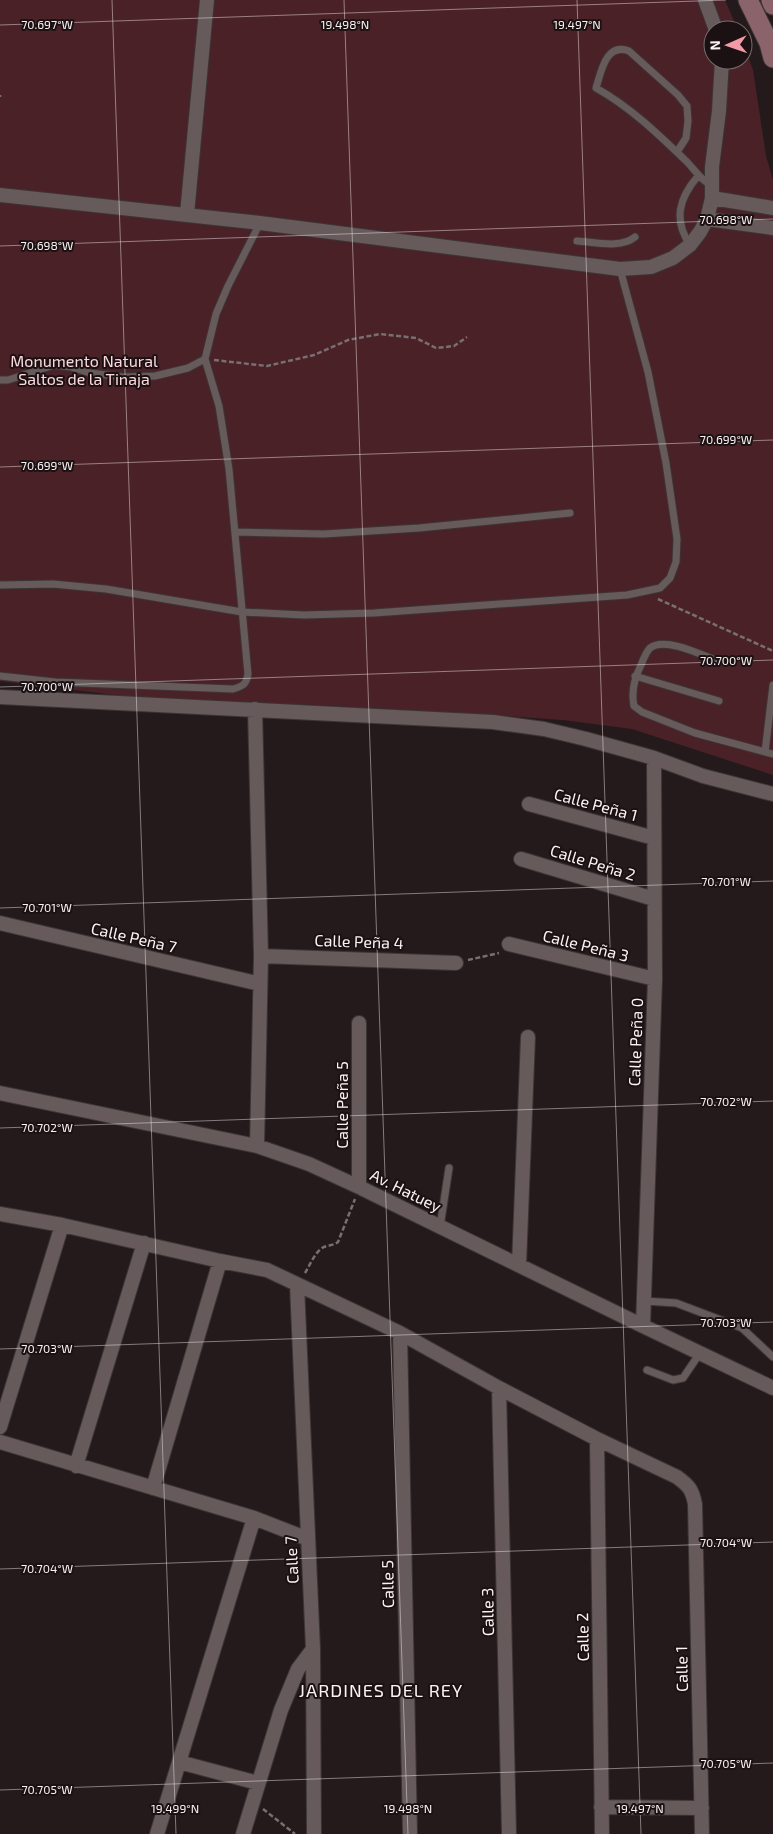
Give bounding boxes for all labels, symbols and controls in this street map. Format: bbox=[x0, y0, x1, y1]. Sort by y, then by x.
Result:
text: 70.697°W bbox=[21, 17, 73, 31]
text: 19.498°N bbox=[321, 17, 369, 31]
text: 19.497°N bbox=[553, 17, 601, 31]
north arrow bbox=[703, 20, 753, 70]
text: N bbox=[706, 40, 723, 51]
text: 70.698°W bbox=[700, 212, 752, 226]
text: 70.698°W bbox=[21, 238, 73, 252]
park label: Monumento Natural Saltos de la Tinaja bbox=[10, 351, 158, 389]
text: 70.699°W bbox=[700, 432, 752, 446]
text: 70.699°W bbox=[21, 458, 73, 472]
text: 70.700°W bbox=[700, 653, 752, 667]
text: 70.700°W bbox=[21, 679, 73, 693]
street label: Calle Peña 1 bbox=[552, 784, 640, 824]
street label: Calle Peña 2 bbox=[548, 840, 638, 884]
text: 70.701°W bbox=[701, 874, 751, 888]
text: 70.701°W bbox=[22, 900, 72, 914]
street label: Calle Peña 7 bbox=[89, 918, 179, 956]
street label: Calle Peña 3 bbox=[541, 925, 631, 965]
street label: Calle Peña 4 bbox=[314, 930, 404, 952]
street label: Calle Peña 0 bbox=[624, 997, 646, 1087]
street label: Calle Peña 5 bbox=[332, 1061, 351, 1149]
text: 70.702°W bbox=[700, 1094, 752, 1108]
text: 70.702°W bbox=[21, 1120, 73, 1134]
street label: Av. Hatuey bbox=[367, 1165, 445, 1216]
text: 70.703°W bbox=[700, 1315, 752, 1329]
text: 70.703°W bbox=[21, 1341, 73, 1355]
text: 70.704°W bbox=[700, 1535, 752, 1549]
street label: Calle 7 bbox=[280, 1536, 302, 1584]
street label: Calle 5 bbox=[377, 1560, 397, 1608]
text: 70.704°W bbox=[21, 1561, 73, 1575]
street label: Calle 3 bbox=[477, 1588, 497, 1636]
street label: Calle 2 bbox=[572, 1613, 592, 1661]
street label: Calle 1 bbox=[671, 1646, 691, 1692]
district label: JARDINES DEL REY bbox=[299, 1679, 463, 1701]
text: 70.705°W bbox=[700, 1756, 752, 1770]
text: 70.705°W bbox=[21, 1782, 73, 1796]
text: 19.499°N bbox=[151, 1801, 199, 1815]
text: 19.498°N bbox=[384, 1801, 432, 1815]
text: 19.497°N bbox=[616, 1801, 664, 1815]

